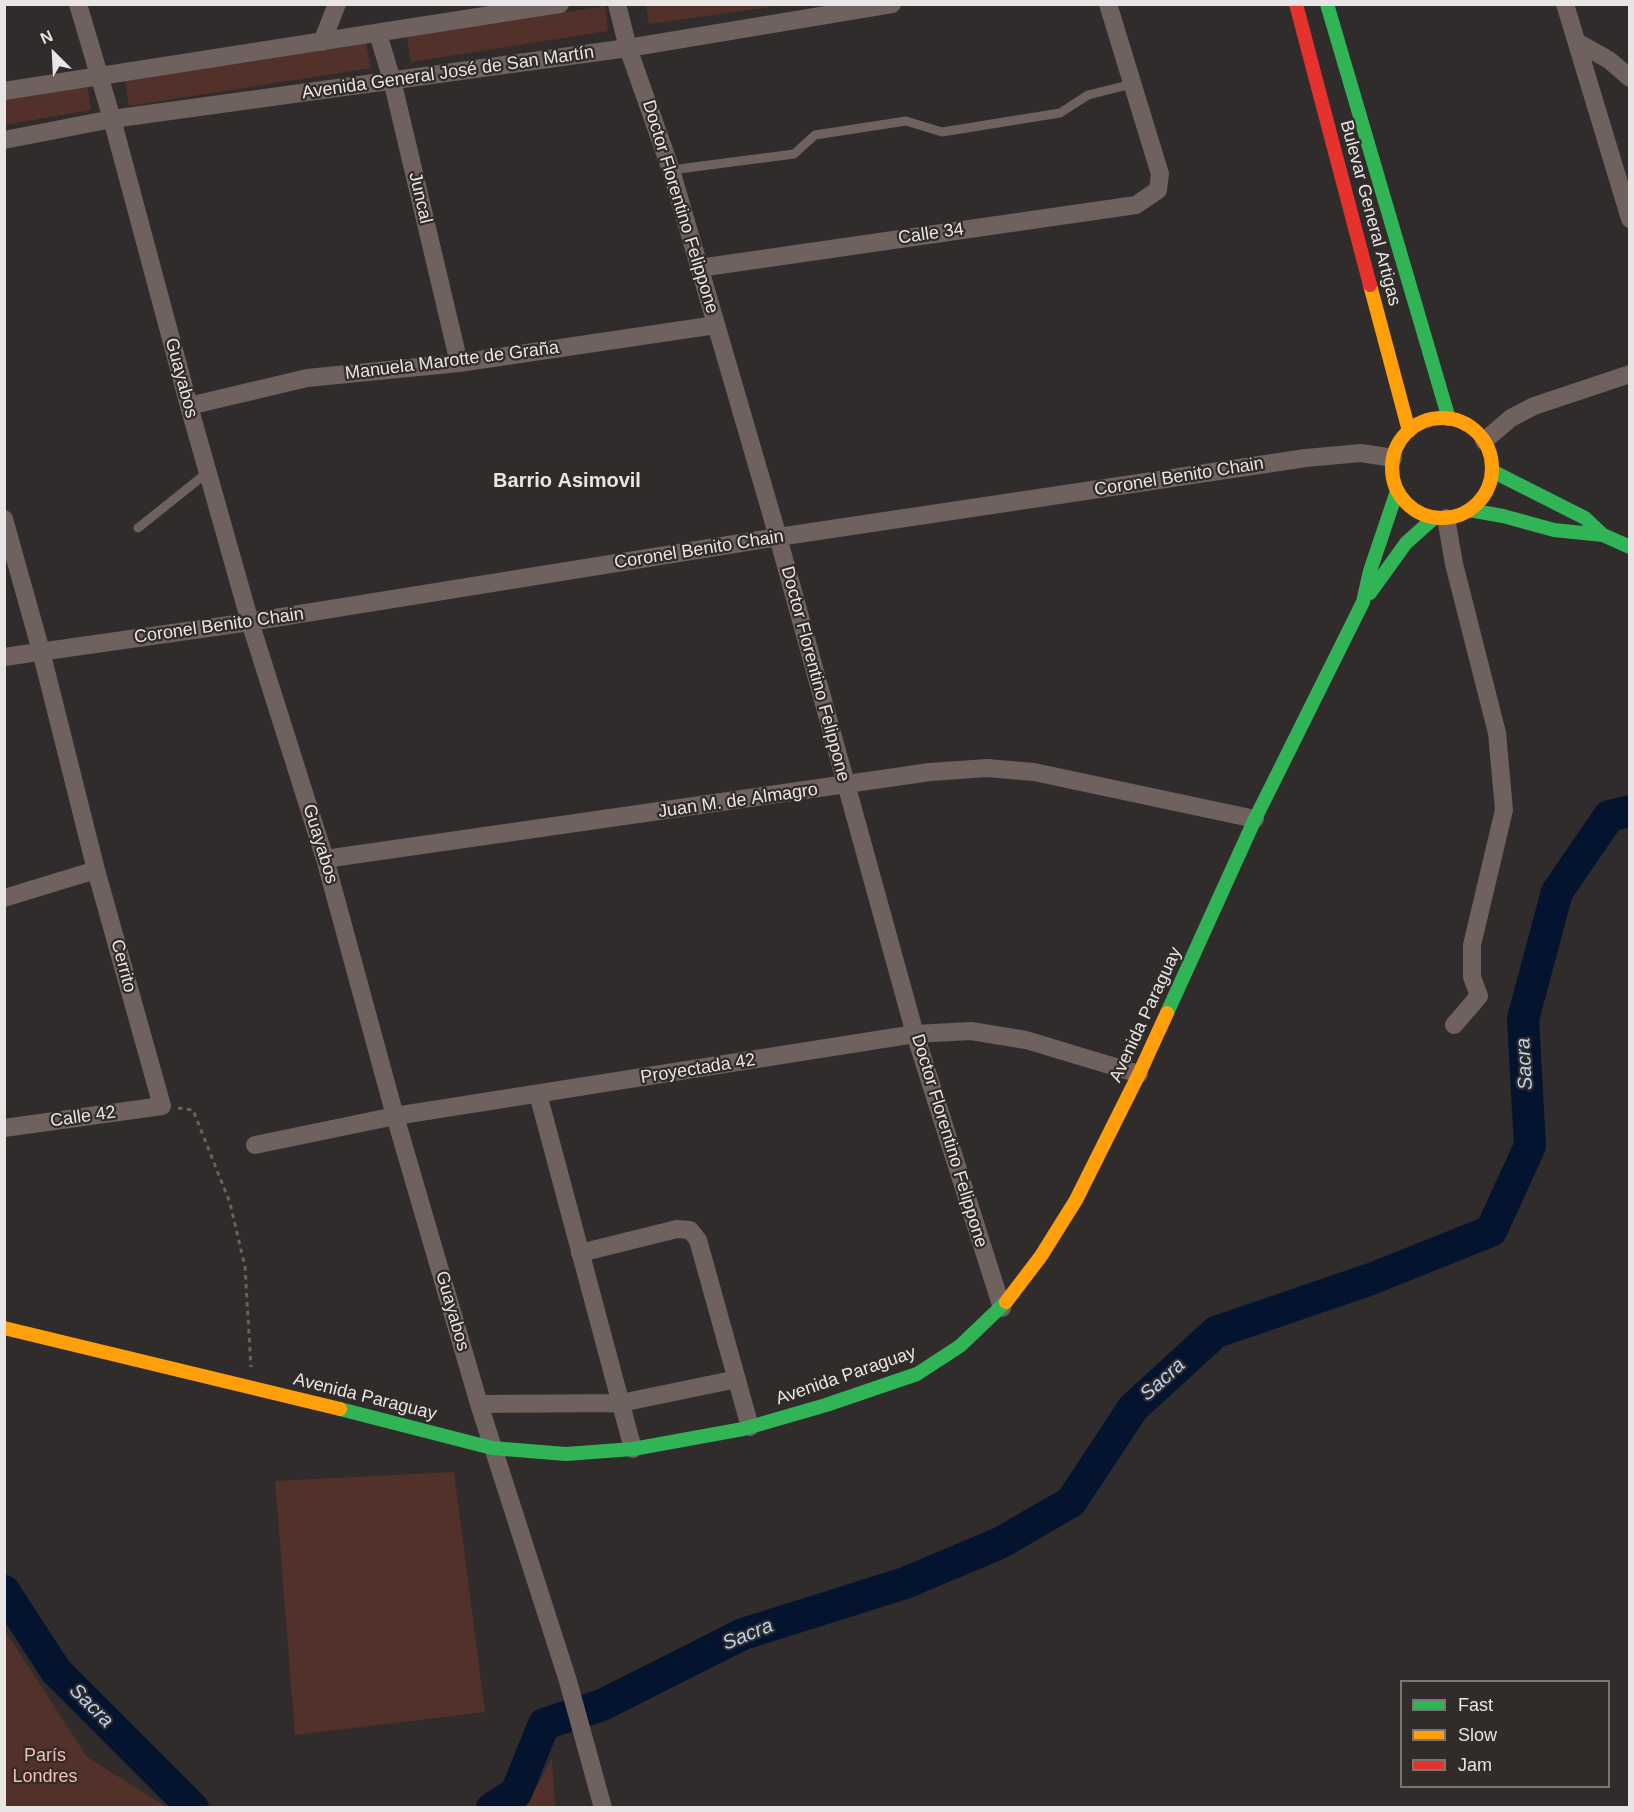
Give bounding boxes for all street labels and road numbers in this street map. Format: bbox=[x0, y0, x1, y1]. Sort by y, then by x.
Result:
street label: Avenida General José de San Martín bbox=[301, 42, 595, 104]
street label: Doctor Florentino Felippone bbox=[637, 98, 723, 316]
street label: Bulevar General Artigas bbox=[1335, 118, 1405, 308]
street label: Juncal bbox=[404, 170, 436, 226]
street label: Calle 34 bbox=[897, 219, 965, 249]
street label: Guayabos bbox=[160, 336, 202, 420]
street label: Manuela Marotte de Graña bbox=[344, 337, 560, 385]
street label: Coronel Benito Chain bbox=[1093, 453, 1265, 501]
street label: Coronel Benito Chain bbox=[613, 526, 785, 574]
street label: Doctor Florentino Felippone bbox=[776, 564, 854, 784]
street label: Coronel Benito Chain bbox=[133, 603, 305, 649]
street label: Juan M. de Almagro bbox=[657, 779, 819, 823]
street label: Guayabos bbox=[298, 802, 342, 886]
street label: Cerrito bbox=[106, 937, 140, 995]
street label: Avenida Paraguay bbox=[1105, 944, 1187, 1086]
street label: Doctor Florentino Felippone bbox=[906, 1032, 992, 1250]
street label: Proyectada 42 bbox=[639, 1049, 757, 1089]
street label: Calle 42 bbox=[49, 1102, 117, 1132]
street label: Guayabos bbox=[430, 1269, 474, 1353]
street label: Avenida Paraguay bbox=[773, 1342, 919, 1410]
street label: Avenida Paraguay bbox=[291, 1369, 439, 1425]

